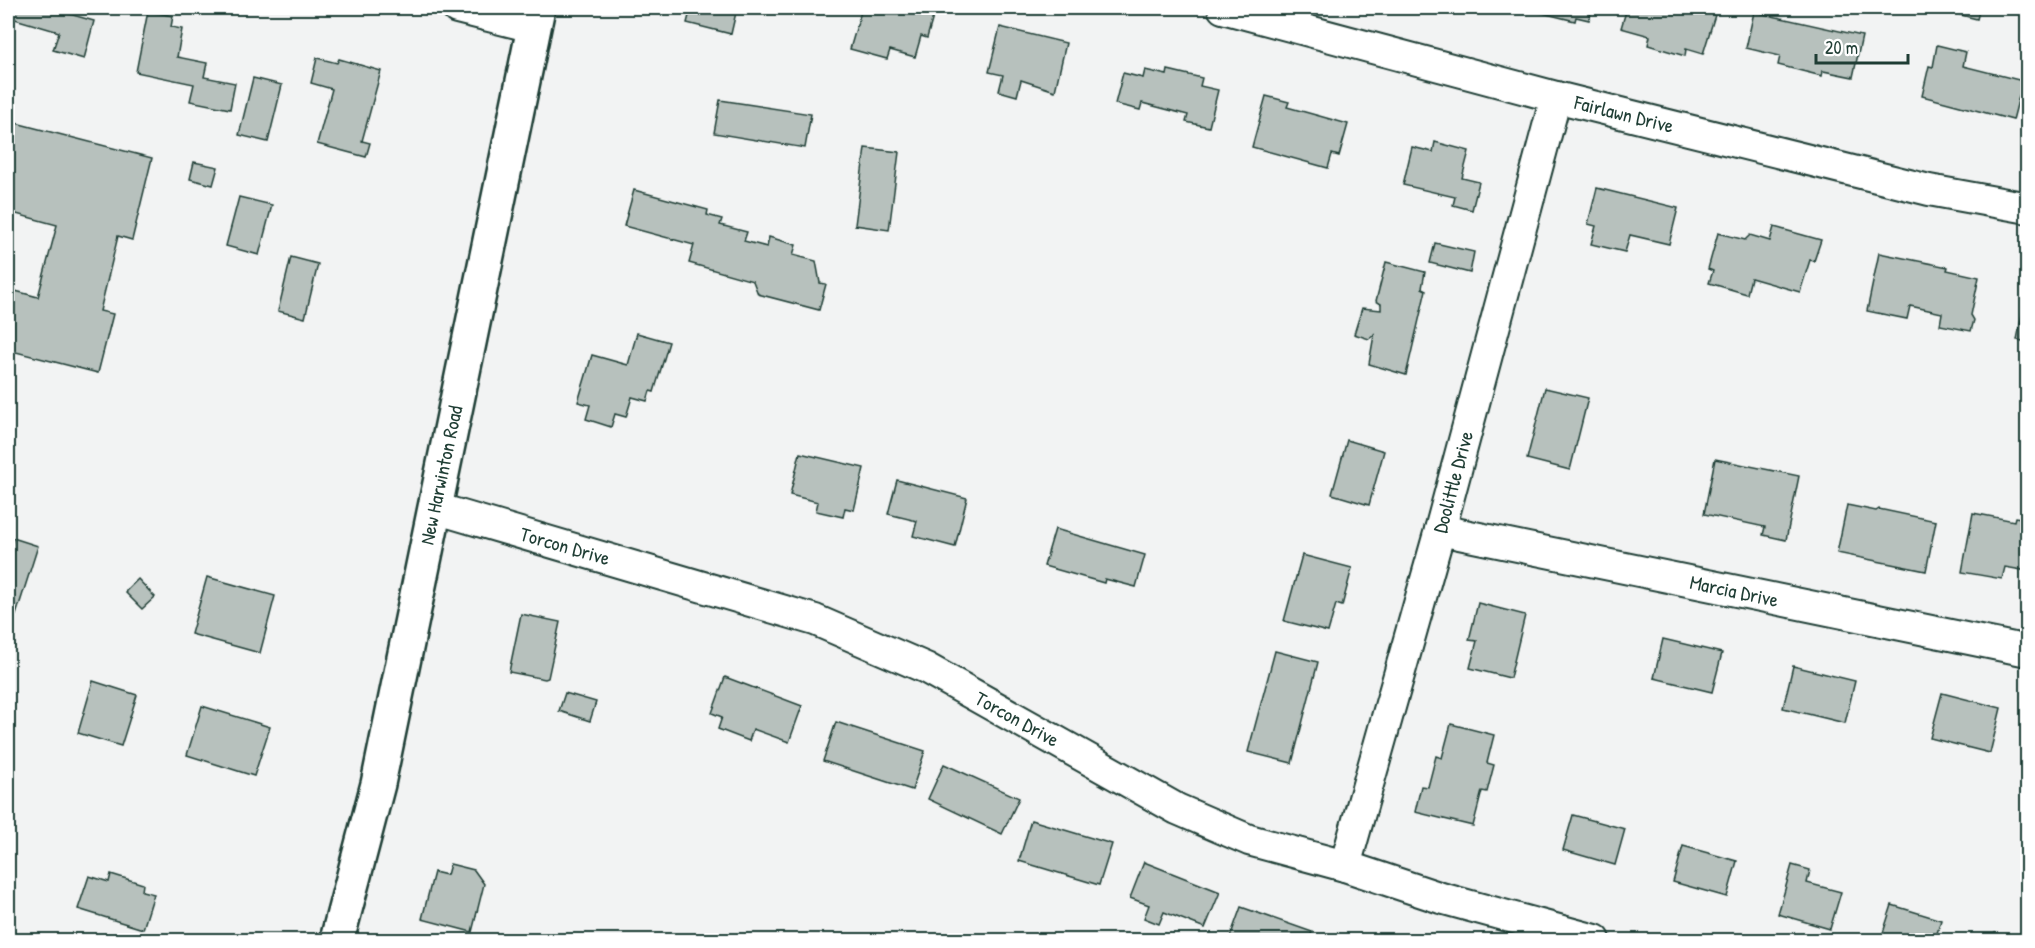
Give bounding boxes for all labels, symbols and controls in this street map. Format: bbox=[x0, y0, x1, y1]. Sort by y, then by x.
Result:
scale bar bbox=[1816, 27, 1908, 65]
text: 20 m bbox=[1825, 35, 1858, 60]
street label: Fairlawn Drive bbox=[1571, 88, 1677, 139]
street label: New Harwinton Road bbox=[413, 403, 468, 547]
street label: Doolittle Drive bbox=[1426, 428, 1479, 536]
street label: Torcon Drive bbox=[517, 520, 613, 571]
street label: Marcia Drive bbox=[1687, 568, 1781, 613]
street label: Torcon Drive bbox=[970, 684, 1064, 753]

